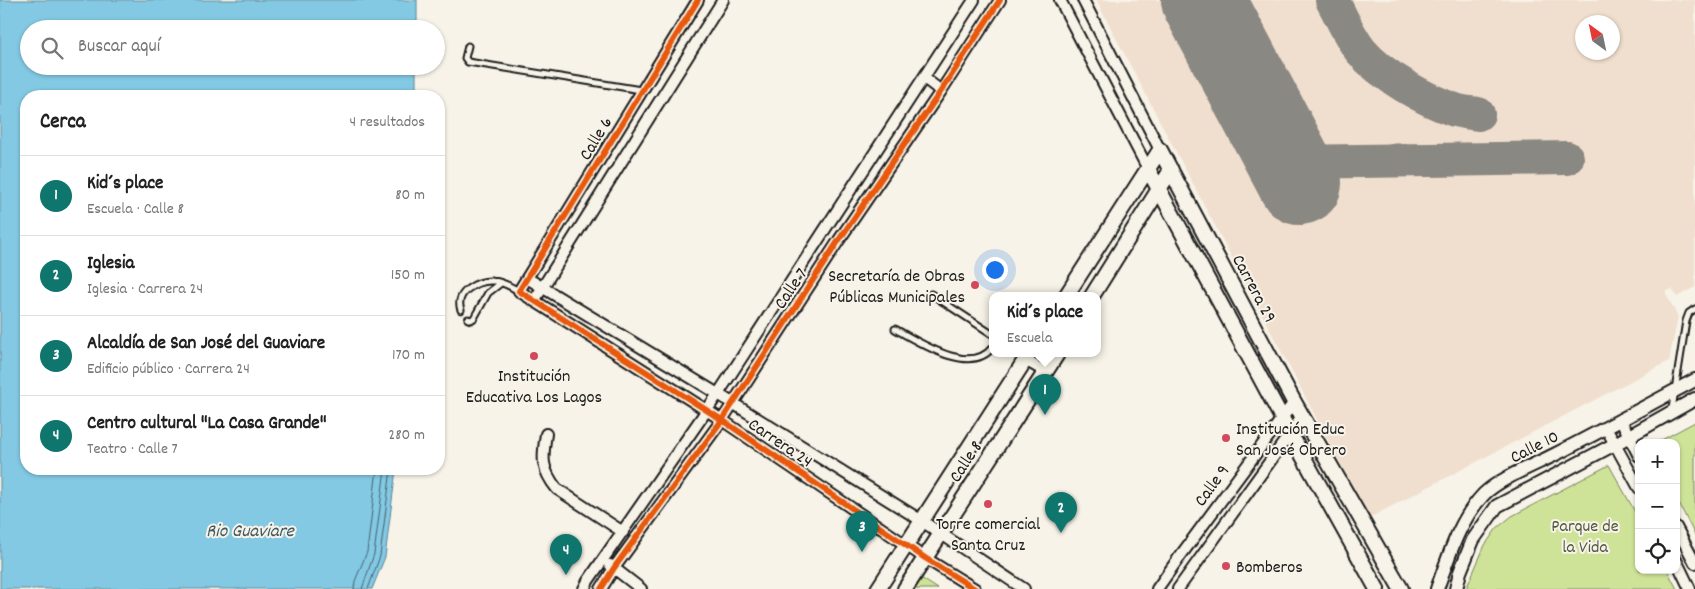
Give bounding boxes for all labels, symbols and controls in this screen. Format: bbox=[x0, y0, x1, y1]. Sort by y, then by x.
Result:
north arrow bbox=[1575, 15, 1620, 60]
search box bbox=[20, 20, 445, 75]
icon: search bbox=[38, 34, 66, 62]
text: Buscar aquí bbox=[78, 34, 160, 61]
text: Cerca bbox=[40, 108, 86, 138]
text: 4 resultados bbox=[350, 111, 425, 134]
street label: Calle 6 bbox=[574, 113, 620, 166]
text: Kid´s place bbox=[87, 171, 163, 198]
text: 1 bbox=[54, 184, 58, 207]
text: 80 m bbox=[395, 184, 425, 207]
text: Escuela · Calle 8 bbox=[87, 198, 184, 221]
text: Iglesia bbox=[87, 251, 134, 278]
street label: Carrera 29 bbox=[1224, 251, 1281, 328]
your location bbox=[982, 257, 1008, 283]
text: 2 bbox=[53, 264, 60, 287]
text: 150 m bbox=[391, 264, 425, 287]
street label: Calle 7 bbox=[769, 264, 815, 315]
place label: Secretaría de Obras Públicas Municipales bbox=[828, 265, 965, 311]
text: Iglesia · Carrera 24 bbox=[87, 278, 203, 301]
marker: Secretaría de Obras Públicas Municipales bbox=[969, 279, 981, 291]
popup bbox=[989, 292, 1101, 357]
text: Kid´s place bbox=[1007, 300, 1083, 327]
text: Escuela bbox=[1007, 327, 1052, 350]
text: Alcaldía de San José del Guaviare bbox=[87, 331, 325, 358]
text: 3 bbox=[52, 344, 60, 367]
text: 170 m bbox=[392, 344, 425, 367]
marker: Institución Educativa Los Lagos bbox=[528, 350, 540, 362]
text: Edificio público · Carrera 24 bbox=[87, 358, 250, 381]
place label: Institución Educativa Los Lagos bbox=[466, 365, 602, 411]
pin: 1 bbox=[1029, 374, 1061, 415]
text: Centro cultural "La Casa Grande" bbox=[87, 411, 327, 438]
street label: Carrera 24 bbox=[742, 413, 817, 475]
place label: Institución Educ San José Obrero bbox=[1236, 418, 1346, 464]
text: 4 bbox=[53, 424, 59, 447]
text: 280 m bbox=[388, 424, 425, 447]
street label: Calle 10 bbox=[1506, 425, 1564, 471]
marker: Institución Educ San José Obrero bbox=[1220, 432, 1232, 444]
street label: Calle 8 bbox=[944, 437, 990, 488]
text: Teatro · Calle 7 bbox=[87, 438, 178, 461]
map controls bbox=[1635, 439, 1680, 574]
button: + bbox=[1635, 439, 1680, 484]
street label: Calle 9 bbox=[1189, 460, 1237, 513]
button: − bbox=[1635, 484, 1680, 529]
pin: 2 bbox=[1045, 492, 1077, 533]
marker: Torre comercial Santa Cruz bbox=[982, 498, 994, 510]
pin: 3 bbox=[846, 511, 878, 552]
place label: Torre comercial Santa Cruz bbox=[936, 513, 1041, 559]
park label: Parque de la Vida bbox=[1551, 515, 1619, 561]
water label: Rio Guaviare bbox=[206, 519, 296, 546]
button: locate bbox=[1635, 529, 1680, 574]
pin: 4 bbox=[550, 534, 582, 575]
place label: Bomberos bbox=[1236, 556, 1303, 581]
marker: Bomberos bbox=[1220, 560, 1232, 572]

